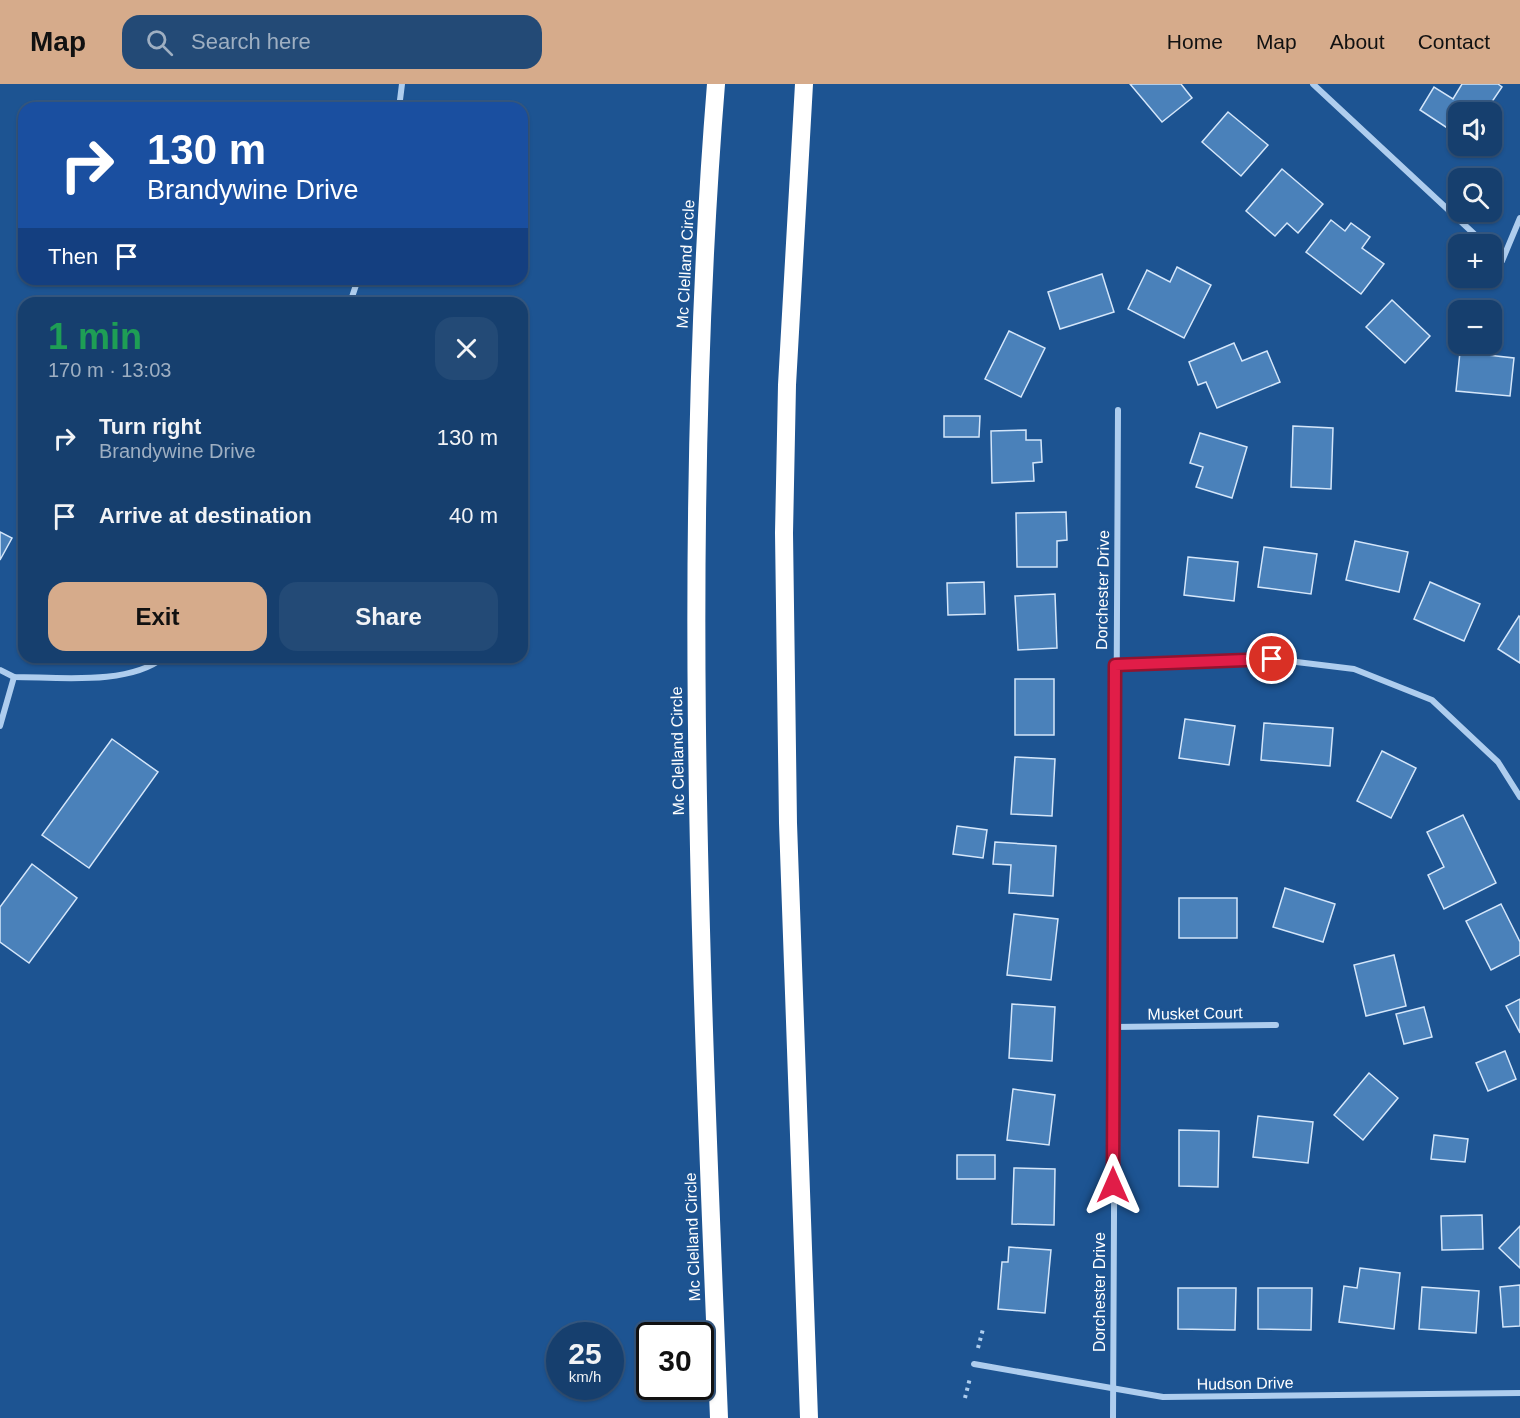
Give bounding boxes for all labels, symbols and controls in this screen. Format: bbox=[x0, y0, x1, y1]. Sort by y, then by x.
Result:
search box bbox=[122, 15, 542, 69]
text: Map bbox=[30, 26, 86, 57]
icon: search bbox=[143, 26, 176, 59]
text: Search here bbox=[191, 29, 311, 54]
text: Home bbox=[1167, 30, 1223, 53]
text: Map bbox=[1256, 30, 1297, 53]
text: About bbox=[1330, 30, 1385, 53]
text: Contact bbox=[1418, 30, 1490, 53]
map controls bbox=[1448, 102, 1502, 354]
button: sound bbox=[1448, 102, 1502, 156]
icon: right bbox=[48, 126, 126, 204]
text: 130 m bbox=[147, 126, 266, 173]
button: search bbox=[1448, 168, 1502, 222]
text: Brandywine Drive bbox=[147, 175, 359, 205]
street label: Mc Clelland Circle bbox=[674, 199, 697, 329]
button: + bbox=[1448, 234, 1502, 288]
icon: arrive bbox=[110, 240, 143, 273]
text: Then bbox=[48, 244, 98, 269]
button: − bbox=[1448, 300, 1502, 354]
text: 1 min bbox=[48, 316, 142, 357]
button: close bbox=[435, 317, 498, 380]
text: 170 m · 13:03 bbox=[48, 359, 171, 381]
text: Turn right bbox=[99, 414, 201, 439]
icon: right bbox=[48, 422, 81, 455]
text: 130 m bbox=[437, 425, 498, 450]
text: Brandywine Drive bbox=[99, 440, 256, 462]
icon: arrive bbox=[48, 500, 81, 533]
text: Arrive at destination bbox=[99, 503, 312, 528]
text: 40 m bbox=[449, 503, 498, 528]
street label: Dorchester Drive bbox=[1093, 530, 1112, 650]
button: Exit bbox=[48, 582, 267, 651]
button: Share bbox=[279, 582, 498, 651]
pin bbox=[1246, 633, 1297, 684]
icon: arrive bbox=[1255, 642, 1288, 675]
street label: Mc Clelland Circle bbox=[668, 686, 687, 816]
street label: Musket Court bbox=[1147, 1004, 1243, 1023]
position arrow bbox=[1081, 1153, 1145, 1217]
street label: Mc Clelland Circle bbox=[682, 1172, 703, 1302]
street label: Dorchester Drive bbox=[1091, 1232, 1108, 1352]
speed limit sign: 30 bbox=[636, 1322, 714, 1400]
text: 25 bbox=[568, 1337, 602, 1370]
text: km/h bbox=[569, 1368, 601, 1385]
street label: Hudson Drive bbox=[1196, 1374, 1294, 1393]

